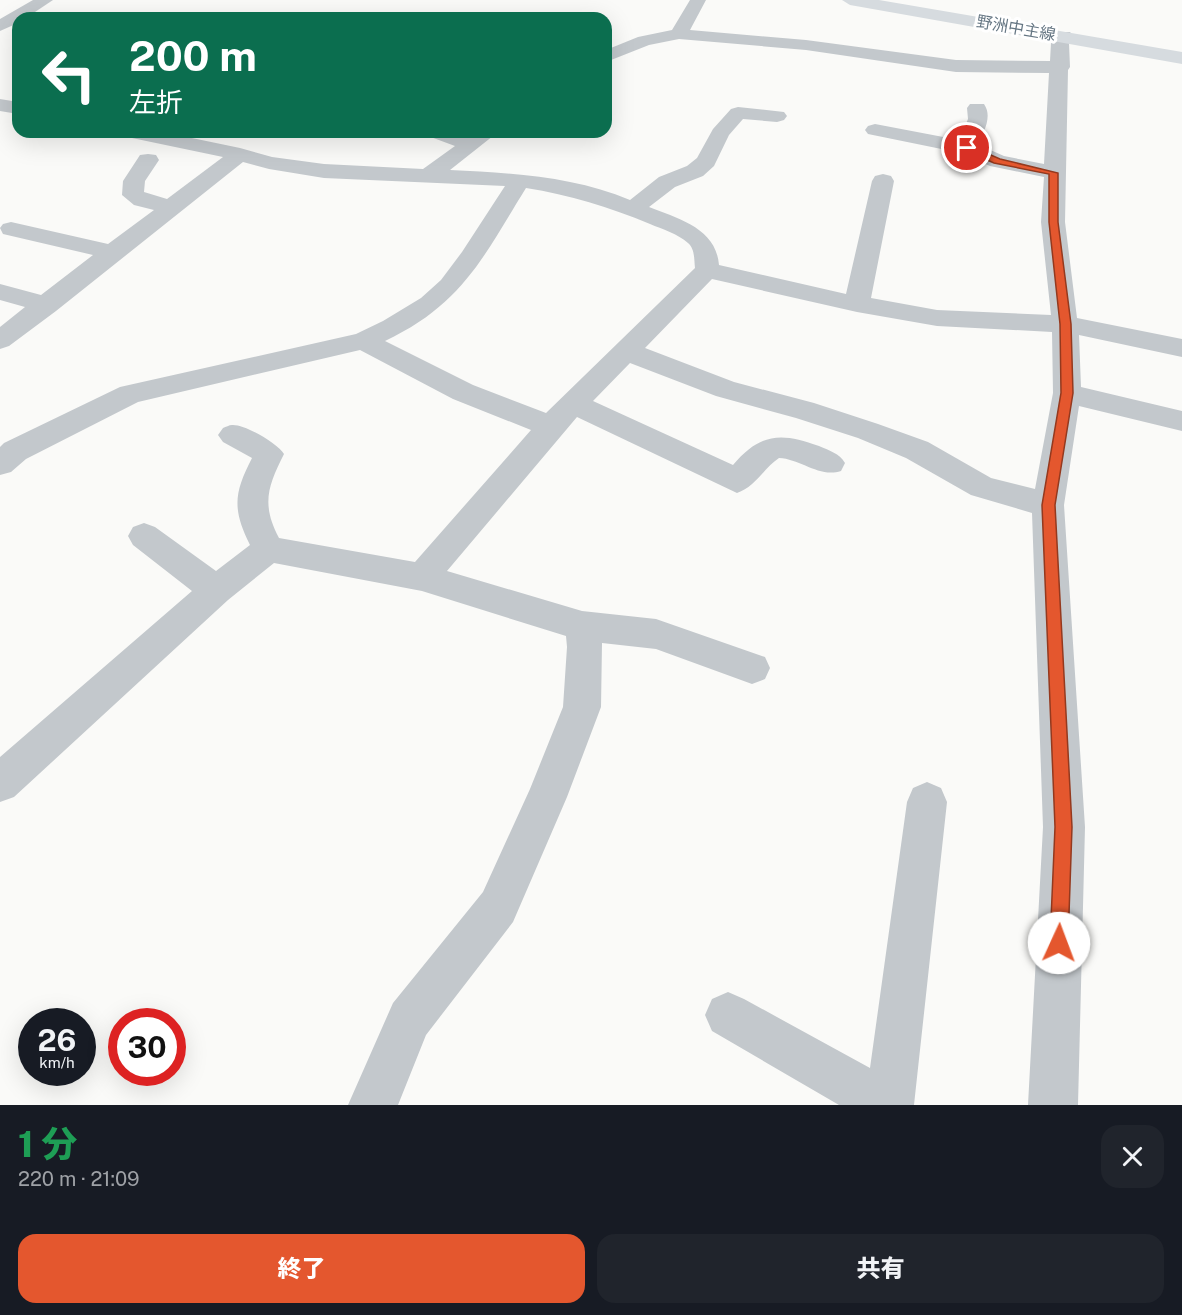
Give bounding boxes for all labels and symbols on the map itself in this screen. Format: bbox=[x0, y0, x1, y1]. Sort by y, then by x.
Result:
street label: 野洲中主線 bbox=[975, 12, 1057, 44]
pin bbox=[941, 122, 992, 173]
position arrow bbox=[1027, 911, 1091, 975]
speed limit sign: 30 bbox=[108, 1008, 186, 1086]

